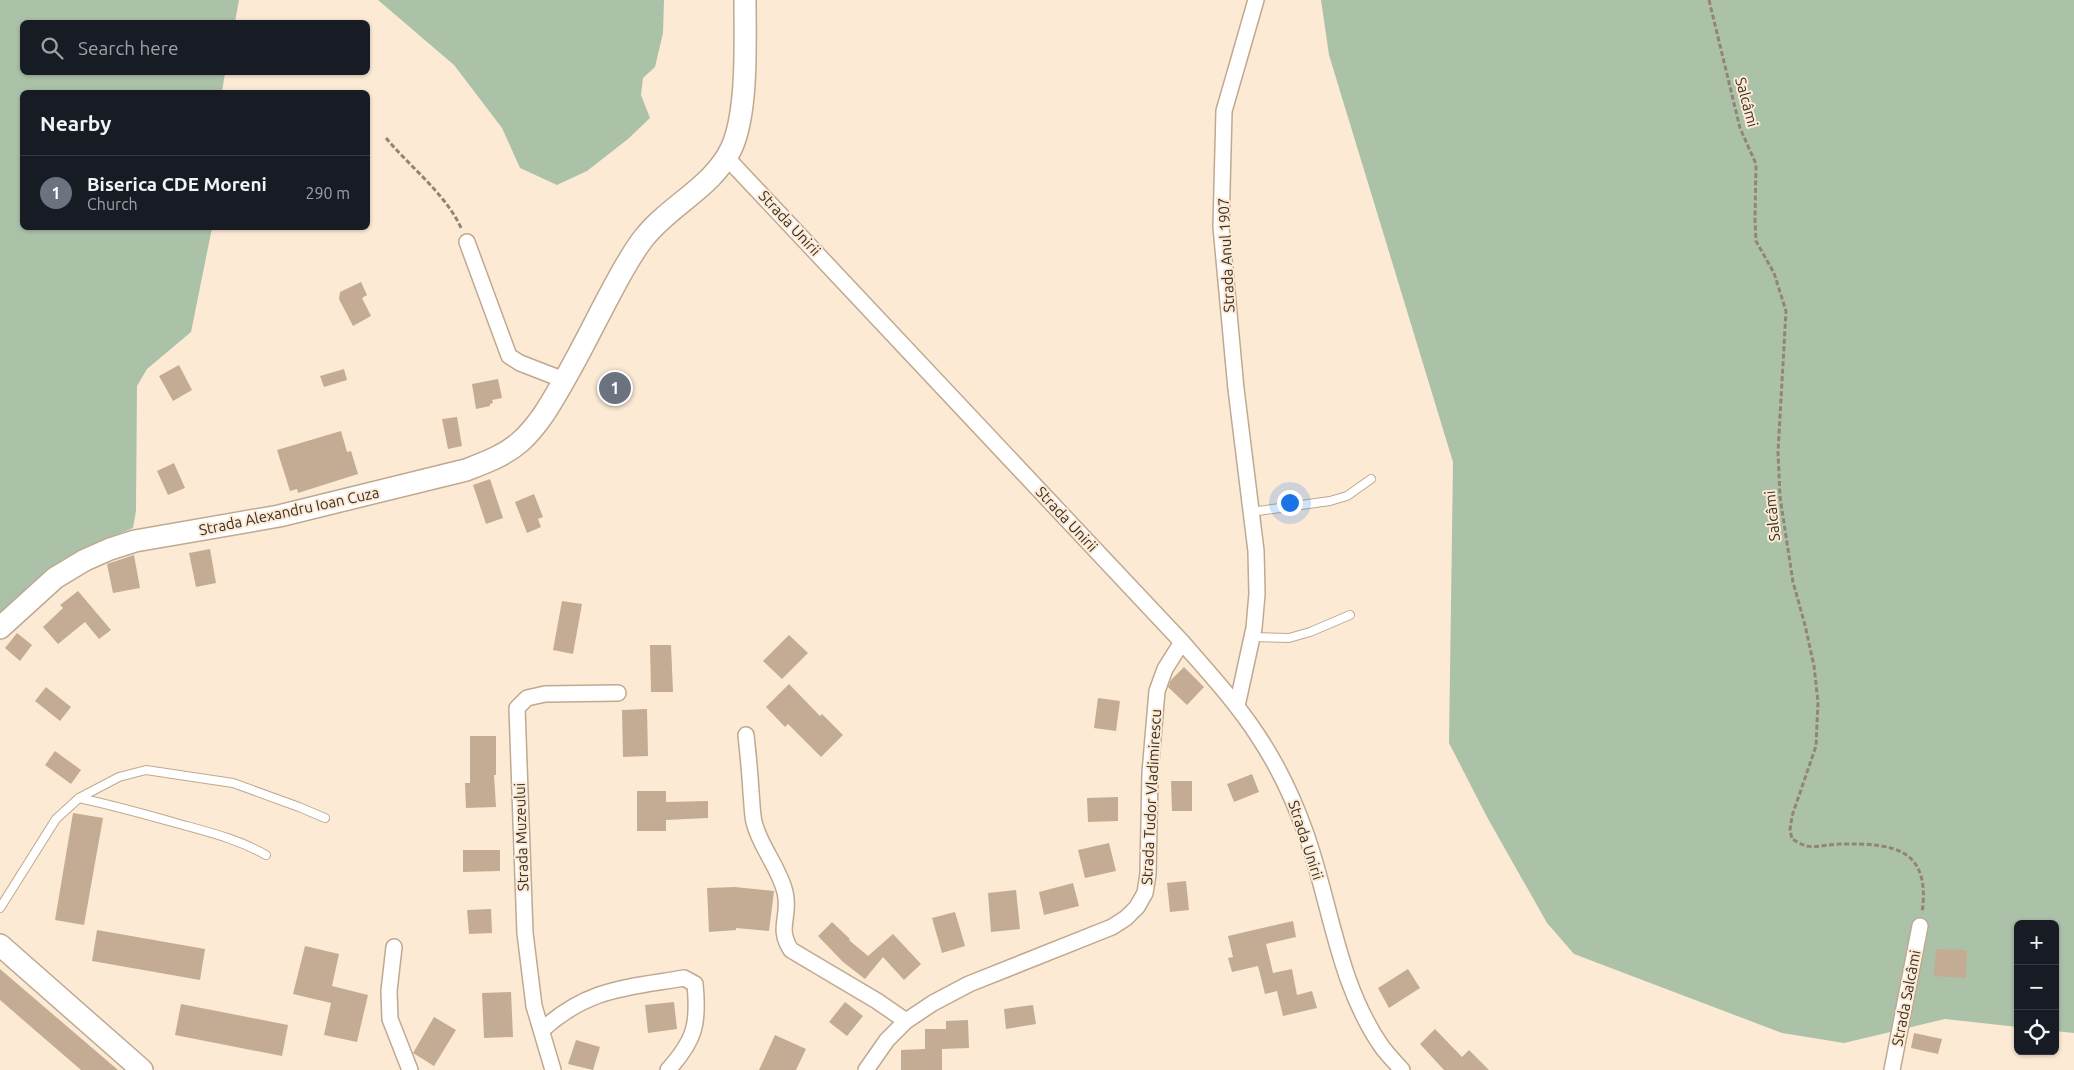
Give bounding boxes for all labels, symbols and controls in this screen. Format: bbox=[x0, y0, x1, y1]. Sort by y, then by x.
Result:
search box bbox=[20, 20, 370, 75]
icon: search bbox=[38, 34, 66, 62]
text: Search here bbox=[78, 37, 178, 59]
street label: Salcâmi bbox=[1732, 75, 1762, 129]
text: Nearby bbox=[40, 111, 111, 135]
text: Biserica CDE Moreni bbox=[87, 173, 267, 195]
text: 1 bbox=[51, 184, 61, 202]
text: 290 m bbox=[305, 184, 350, 202]
street label: Strada Unirii bbox=[756, 187, 824, 259]
text: Church bbox=[87, 195, 138, 213]
street label: Strada Anul 1907 bbox=[1214, 197, 1238, 313]
pin: 1 bbox=[599, 369, 631, 407]
street label: Strada Unirii bbox=[1033, 483, 1101, 555]
street label: Strada Alexandru Ioan Cuza bbox=[197, 484, 381, 538]
your location bbox=[1277, 490, 1303, 516]
street label: Salcâmi bbox=[1761, 490, 1783, 542]
street label: Strada Tudor Vladimirescu bbox=[1138, 708, 1164, 886]
street label: Strada Muzeului bbox=[511, 783, 531, 891]
street label: Strada Unirii bbox=[1285, 798, 1327, 882]
map controls bbox=[2014, 920, 2059, 1055]
button: + bbox=[2014, 920, 2059, 965]
street label: Strada Salcâmi bbox=[1888, 948, 1924, 1048]
button: − bbox=[2014, 965, 2059, 1010]
button: locate bbox=[2014, 1010, 2059, 1055]

